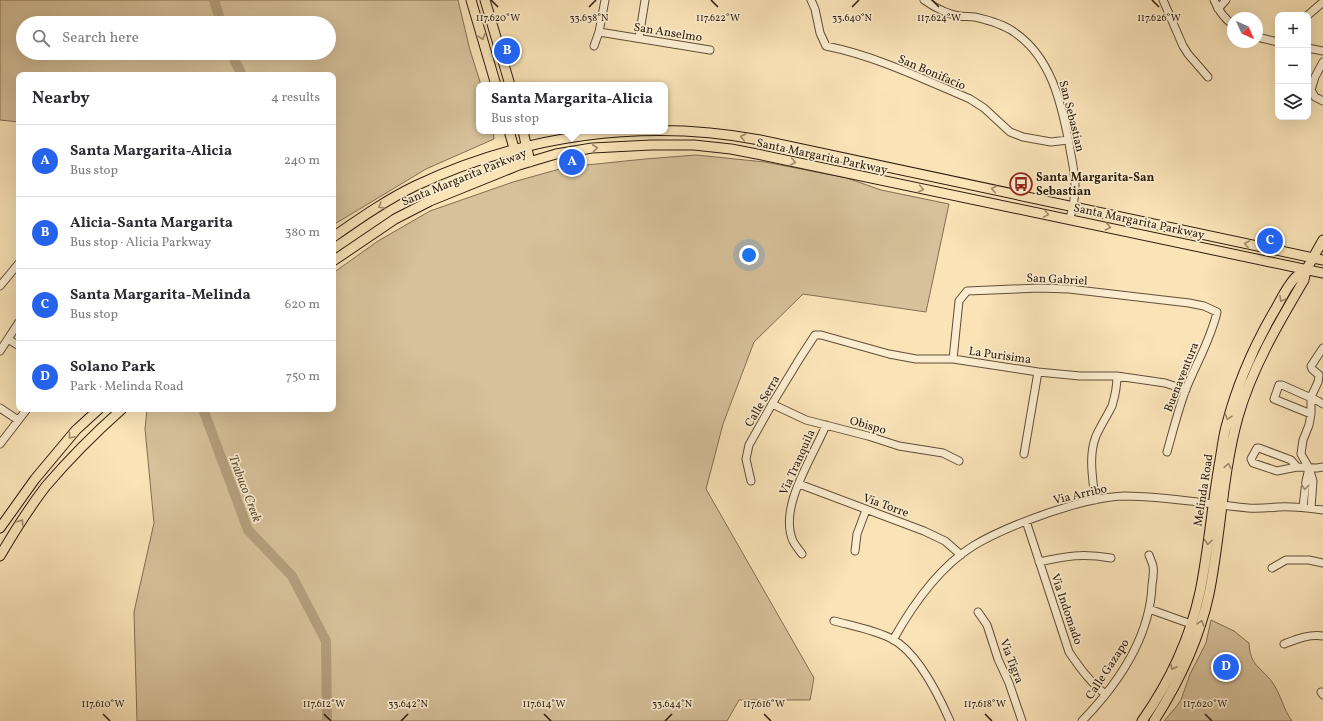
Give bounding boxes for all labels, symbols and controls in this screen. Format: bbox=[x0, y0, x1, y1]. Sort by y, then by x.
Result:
text: 117.620°W bbox=[476, 11, 520, 25]
text: 33.638°N bbox=[570, 11, 609, 25]
text: 117.622°W bbox=[696, 11, 740, 25]
text: 33.640°N bbox=[832, 11, 873, 25]
text: 117.624°W bbox=[917, 11, 961, 25]
text: 117.626°W bbox=[1137, 11, 1181, 25]
north arrow bbox=[1227, 12, 1263, 48]
map controls bbox=[1275, 12, 1311, 120]
button: + bbox=[1275, 12, 1311, 48]
search box bbox=[16, 16, 336, 60]
street label: San Anselmo bbox=[632, 20, 703, 46]
icon: search bbox=[30, 27, 52, 49]
text: Search here bbox=[62, 28, 139, 49]
one-way arrow bbox=[477, 34, 486, 41]
pin: B bbox=[494, 36, 520, 66]
button: − bbox=[1275, 48, 1311, 84]
street label: San Bonifacio bbox=[895, 51, 968, 94]
street label: San Sebastian bbox=[1054, 79, 1088, 154]
popup bbox=[476, 82, 668, 134]
button: layers bbox=[1275, 84, 1311, 120]
text: Nearby bbox=[32, 87, 90, 110]
text: 4 results bbox=[271, 89, 320, 107]
text: Santa Margarita-Alicia bbox=[491, 89, 653, 110]
text: Bus stop bbox=[491, 110, 539, 128]
one-way arrow bbox=[740, 133, 746, 141]
street label: Santa Margarita Parkway bbox=[755, 135, 889, 179]
text: Santa Margarita-Alicia bbox=[70, 141, 232, 162]
one-way arrow bbox=[592, 144, 598, 153]
street label: Santa Margarita Parkway bbox=[399, 145, 530, 210]
pin: A bbox=[559, 147, 585, 177]
text: A bbox=[40, 152, 50, 170]
text: 240 m bbox=[284, 152, 320, 170]
one-way arrow bbox=[790, 157, 797, 165]
text: Bus stop bbox=[70, 162, 118, 180]
place label: Santa Margarita-San Sebastian bbox=[1036, 170, 1155, 200]
bus stop icon: Santa Margarita-San Sebastian bbox=[1008, 171, 1034, 197]
one-way arrow bbox=[917, 184, 924, 193]
one-way arrow bbox=[991, 185, 997, 194]
street label: Santa Margarita Parkway bbox=[1072, 200, 1206, 244]
one-way arrow bbox=[378, 201, 385, 208]
one-way arrow bbox=[1043, 209, 1049, 218]
text: Alicia-Santa Margarita bbox=[70, 213, 233, 234]
one-way arrow bbox=[1105, 222, 1112, 230]
text: B bbox=[41, 224, 49, 242]
text: 380 m bbox=[285, 224, 320, 242]
pin: C bbox=[1257, 226, 1283, 256]
text: Bus stop · Alicia Parkway bbox=[70, 234, 211, 252]
one-way arrow bbox=[1244, 240, 1250, 248]
your location bbox=[739, 245, 759, 265]
street label: San Gabriel bbox=[1026, 270, 1088, 290]
text: Santa Margarita-Melinda bbox=[70, 285, 251, 306]
one-way arrow bbox=[1279, 295, 1286, 302]
text: C bbox=[41, 296, 49, 314]
text: 620 m bbox=[285, 296, 320, 314]
text: Bus stop bbox=[70, 306, 118, 324]
street label: Buenaventura bbox=[1161, 340, 1203, 415]
street label: La Purisima bbox=[968, 344, 1032, 368]
text: Solano Park bbox=[70, 357, 155, 378]
text: D bbox=[40, 368, 50, 386]
text: 750 m bbox=[286, 368, 320, 386]
street label: Calle Serra bbox=[742, 373, 784, 430]
text: Park · Melinda Road bbox=[70, 378, 184, 396]
street label: Obispo bbox=[848, 413, 888, 439]
one-way arrow bbox=[1224, 414, 1233, 421]
street label: Via Tranquila bbox=[776, 427, 820, 498]
one-way arrow bbox=[68, 431, 75, 439]
water label: Trabuco Creek bbox=[223, 452, 265, 525]
street label: Melinda Road bbox=[1190, 453, 1218, 528]
one-way arrow bbox=[1223, 463, 1232, 469]
street label: Via Arribo bbox=[1052, 481, 1109, 509]
one-way arrow bbox=[1301, 484, 1310, 490]
street label: Via Torre bbox=[861, 490, 911, 522]
one-way arrow bbox=[16, 520, 23, 527]
one-way arrow bbox=[1204, 539, 1213, 545]
street label: Via Indomado bbox=[1046, 572, 1086, 647]
one-way arrow bbox=[1196, 620, 1205, 627]
street label: Calle Gazapo bbox=[1082, 636, 1133, 703]
street label: Via Tigra bbox=[995, 637, 1027, 686]
pin: D bbox=[1213, 652, 1239, 682]
one-way arrow bbox=[1170, 662, 1178, 670]
text: 117.610°W bbox=[82, 697, 125, 711]
text: 117.612°W bbox=[303, 697, 345, 711]
text: 33.642°N bbox=[388, 697, 428, 711]
text: 117.614°W bbox=[523, 697, 565, 711]
text: 33.644°N bbox=[652, 697, 693, 711]
text: 117.616°W bbox=[743, 697, 785, 711]
text: 117.618°W bbox=[964, 697, 1006, 711]
text: 117.620°W bbox=[1183, 697, 1227, 711]

